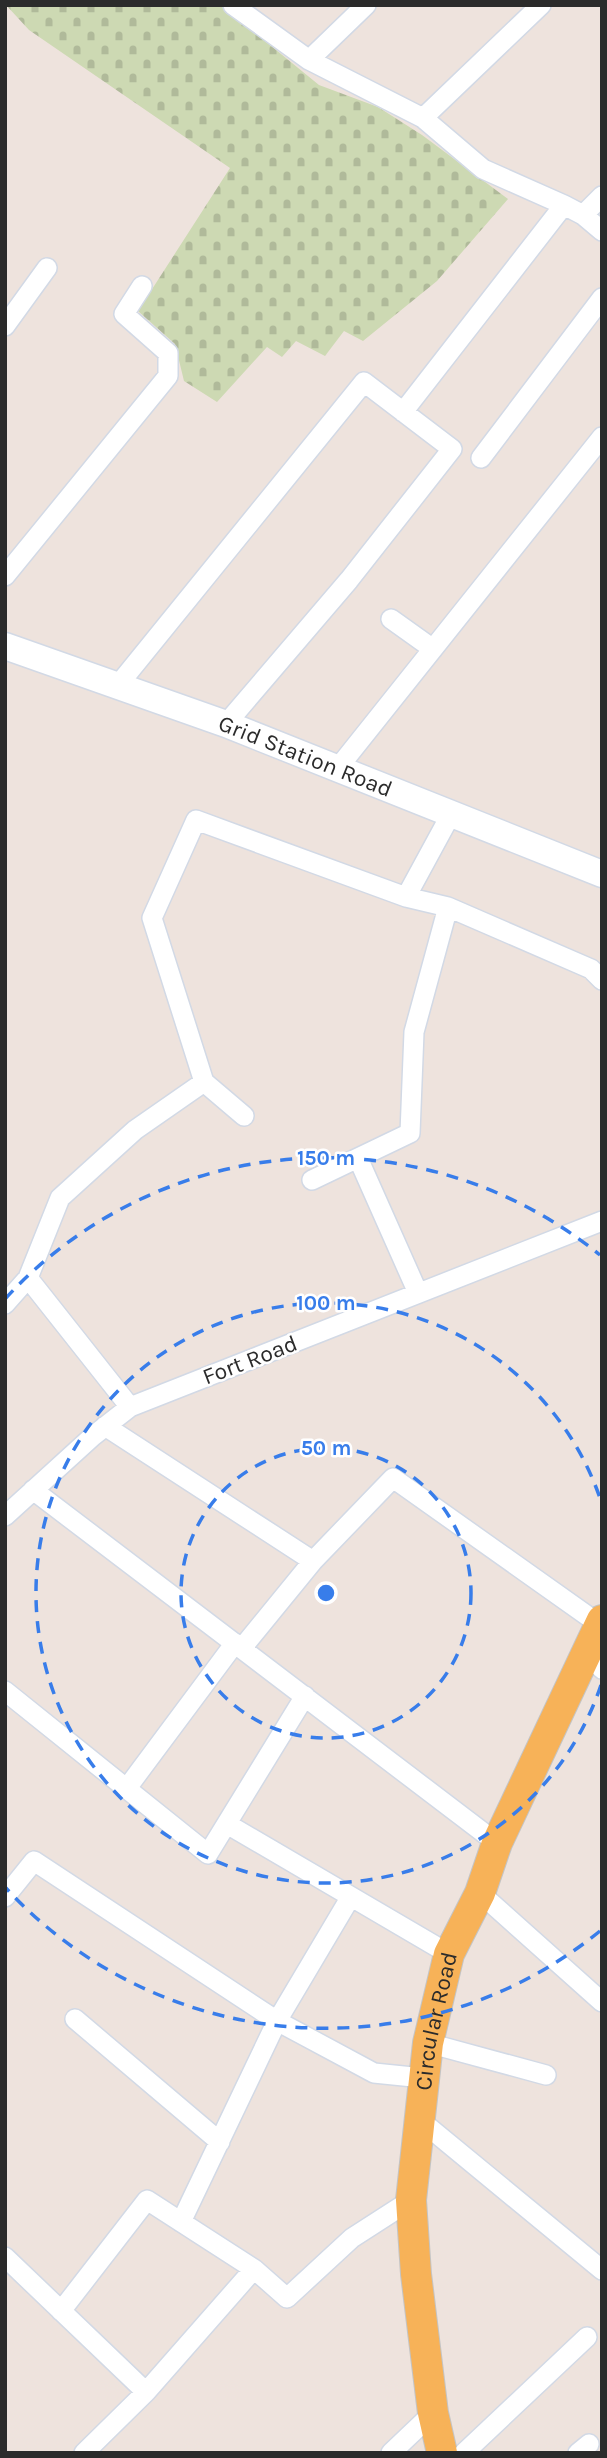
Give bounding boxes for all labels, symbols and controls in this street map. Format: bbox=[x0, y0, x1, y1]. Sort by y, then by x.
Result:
street label: Grid Station Road bbox=[215, 709, 396, 803]
text: 150 m bbox=[297, 1146, 355, 1170]
text: 100 m bbox=[296, 1291, 356, 1315]
street label: Fort Road bbox=[199, 1330, 301, 1390]
text: 50 m bbox=[301, 1436, 351, 1460]
centre of rings bbox=[314, 1581, 338, 1605]
street label: Circular Road bbox=[409, 1949, 463, 2092]

